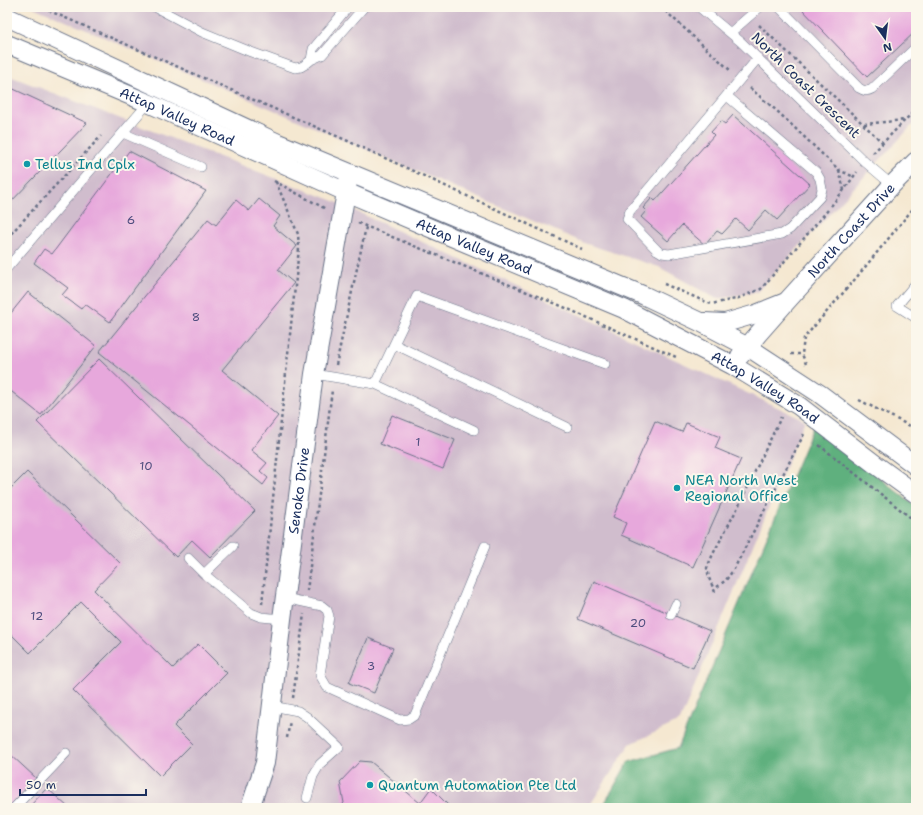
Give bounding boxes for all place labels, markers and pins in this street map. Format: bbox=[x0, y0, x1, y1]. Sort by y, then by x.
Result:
place label: Tellus Ind Cplx bbox=[35, 155, 135, 173]
marker: Tellus Ind Cplx bbox=[22, 159, 32, 169]
place label: NEA North West Regional Office bbox=[685, 471, 797, 505]
marker: NEA North West Regional Office bbox=[672, 483, 682, 493]
place label: Quantum Automation Pte Ltd bbox=[378, 776, 577, 794]
marker: Quantum Automation Pte Ltd bbox=[365, 780, 375, 790]

